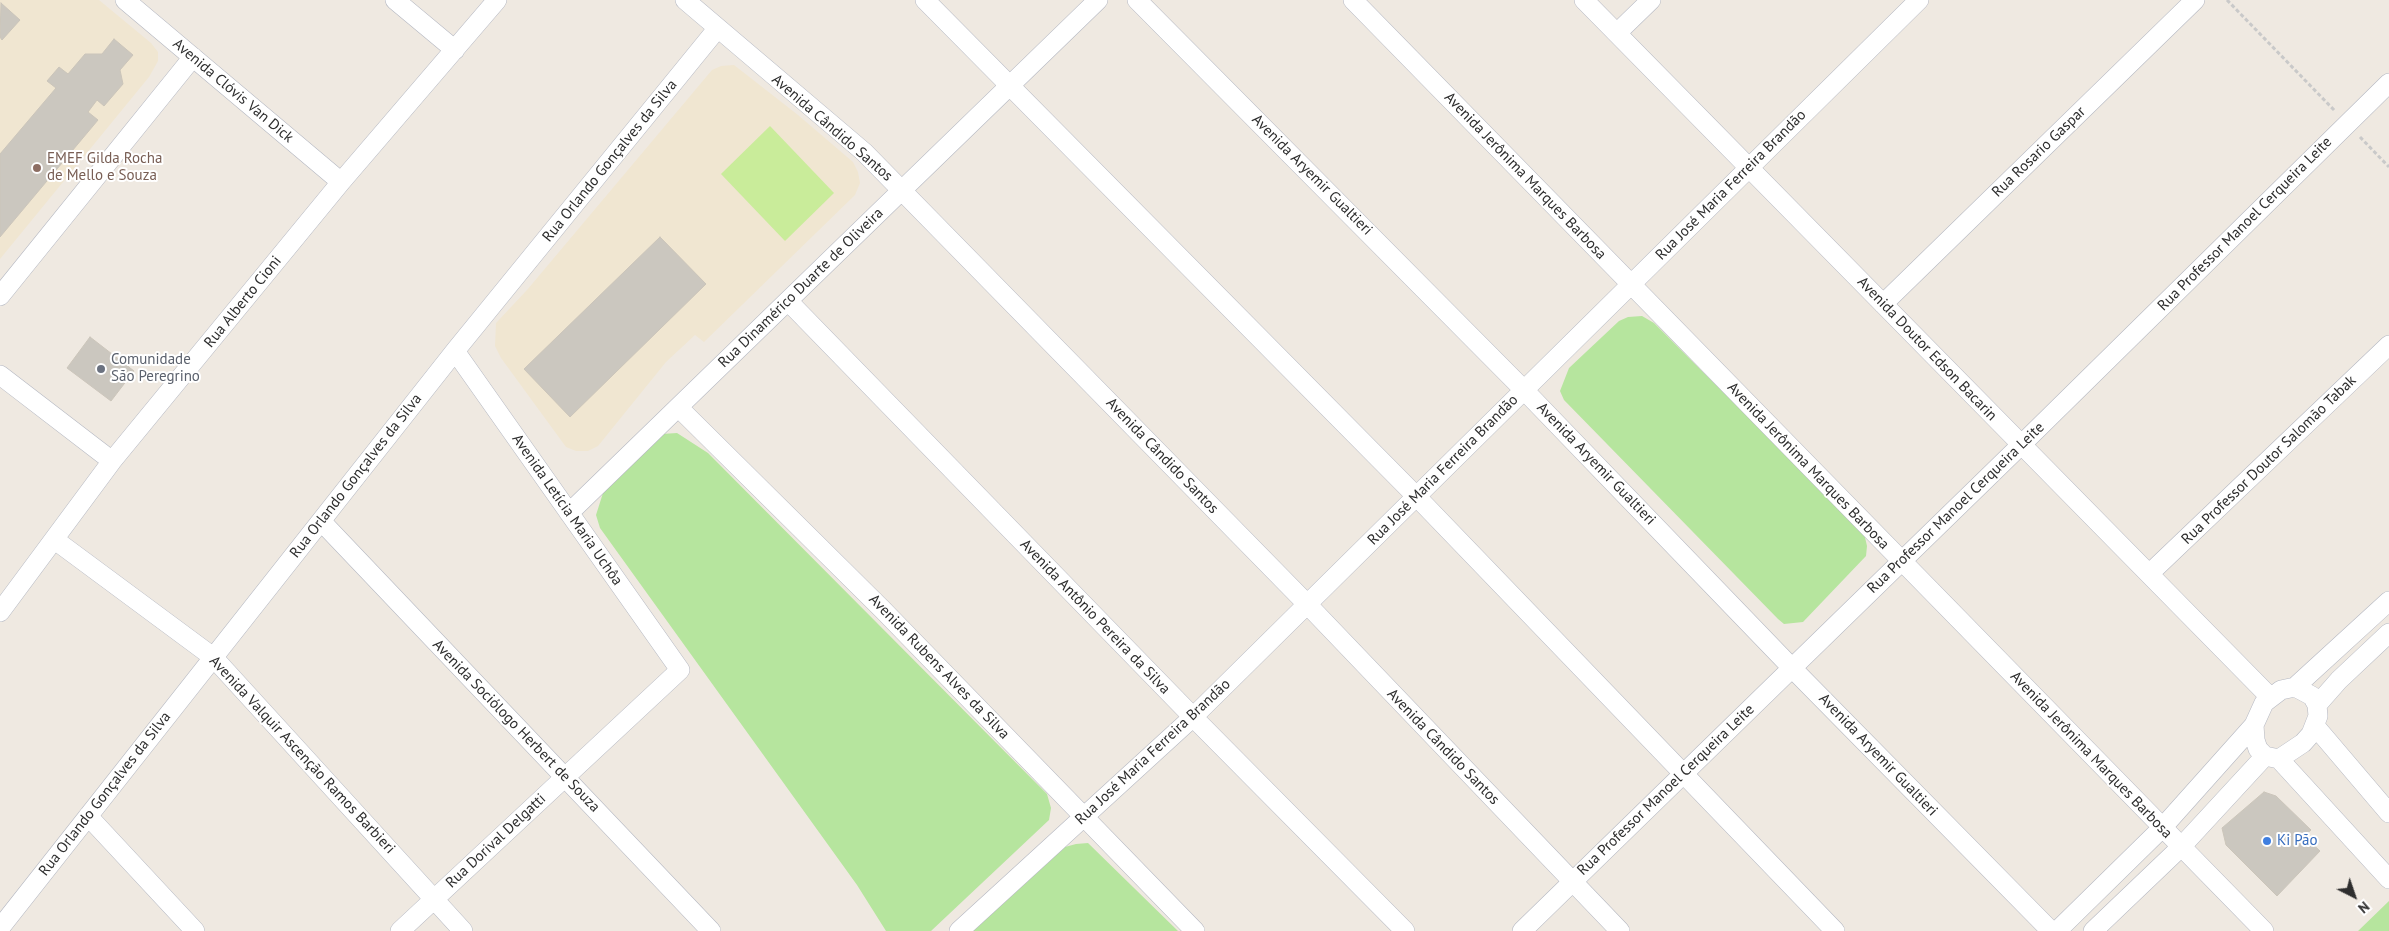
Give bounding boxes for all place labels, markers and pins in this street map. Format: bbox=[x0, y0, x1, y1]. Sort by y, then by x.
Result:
place label: EMEF Gilda Rocha de Mello e Souza bbox=[47, 150, 162, 185]
marker: EMEF Gilda Rocha de Mello e Souza bbox=[31, 162, 43, 174]
place label: Comunidade São Peregrino bbox=[111, 351, 200, 386]
marker: Comunidade São Peregrino bbox=[95, 363, 107, 375]
place label: Ki Pão bbox=[2277, 832, 2318, 850]
marker: Ki Pão bbox=[2261, 835, 2273, 847]

